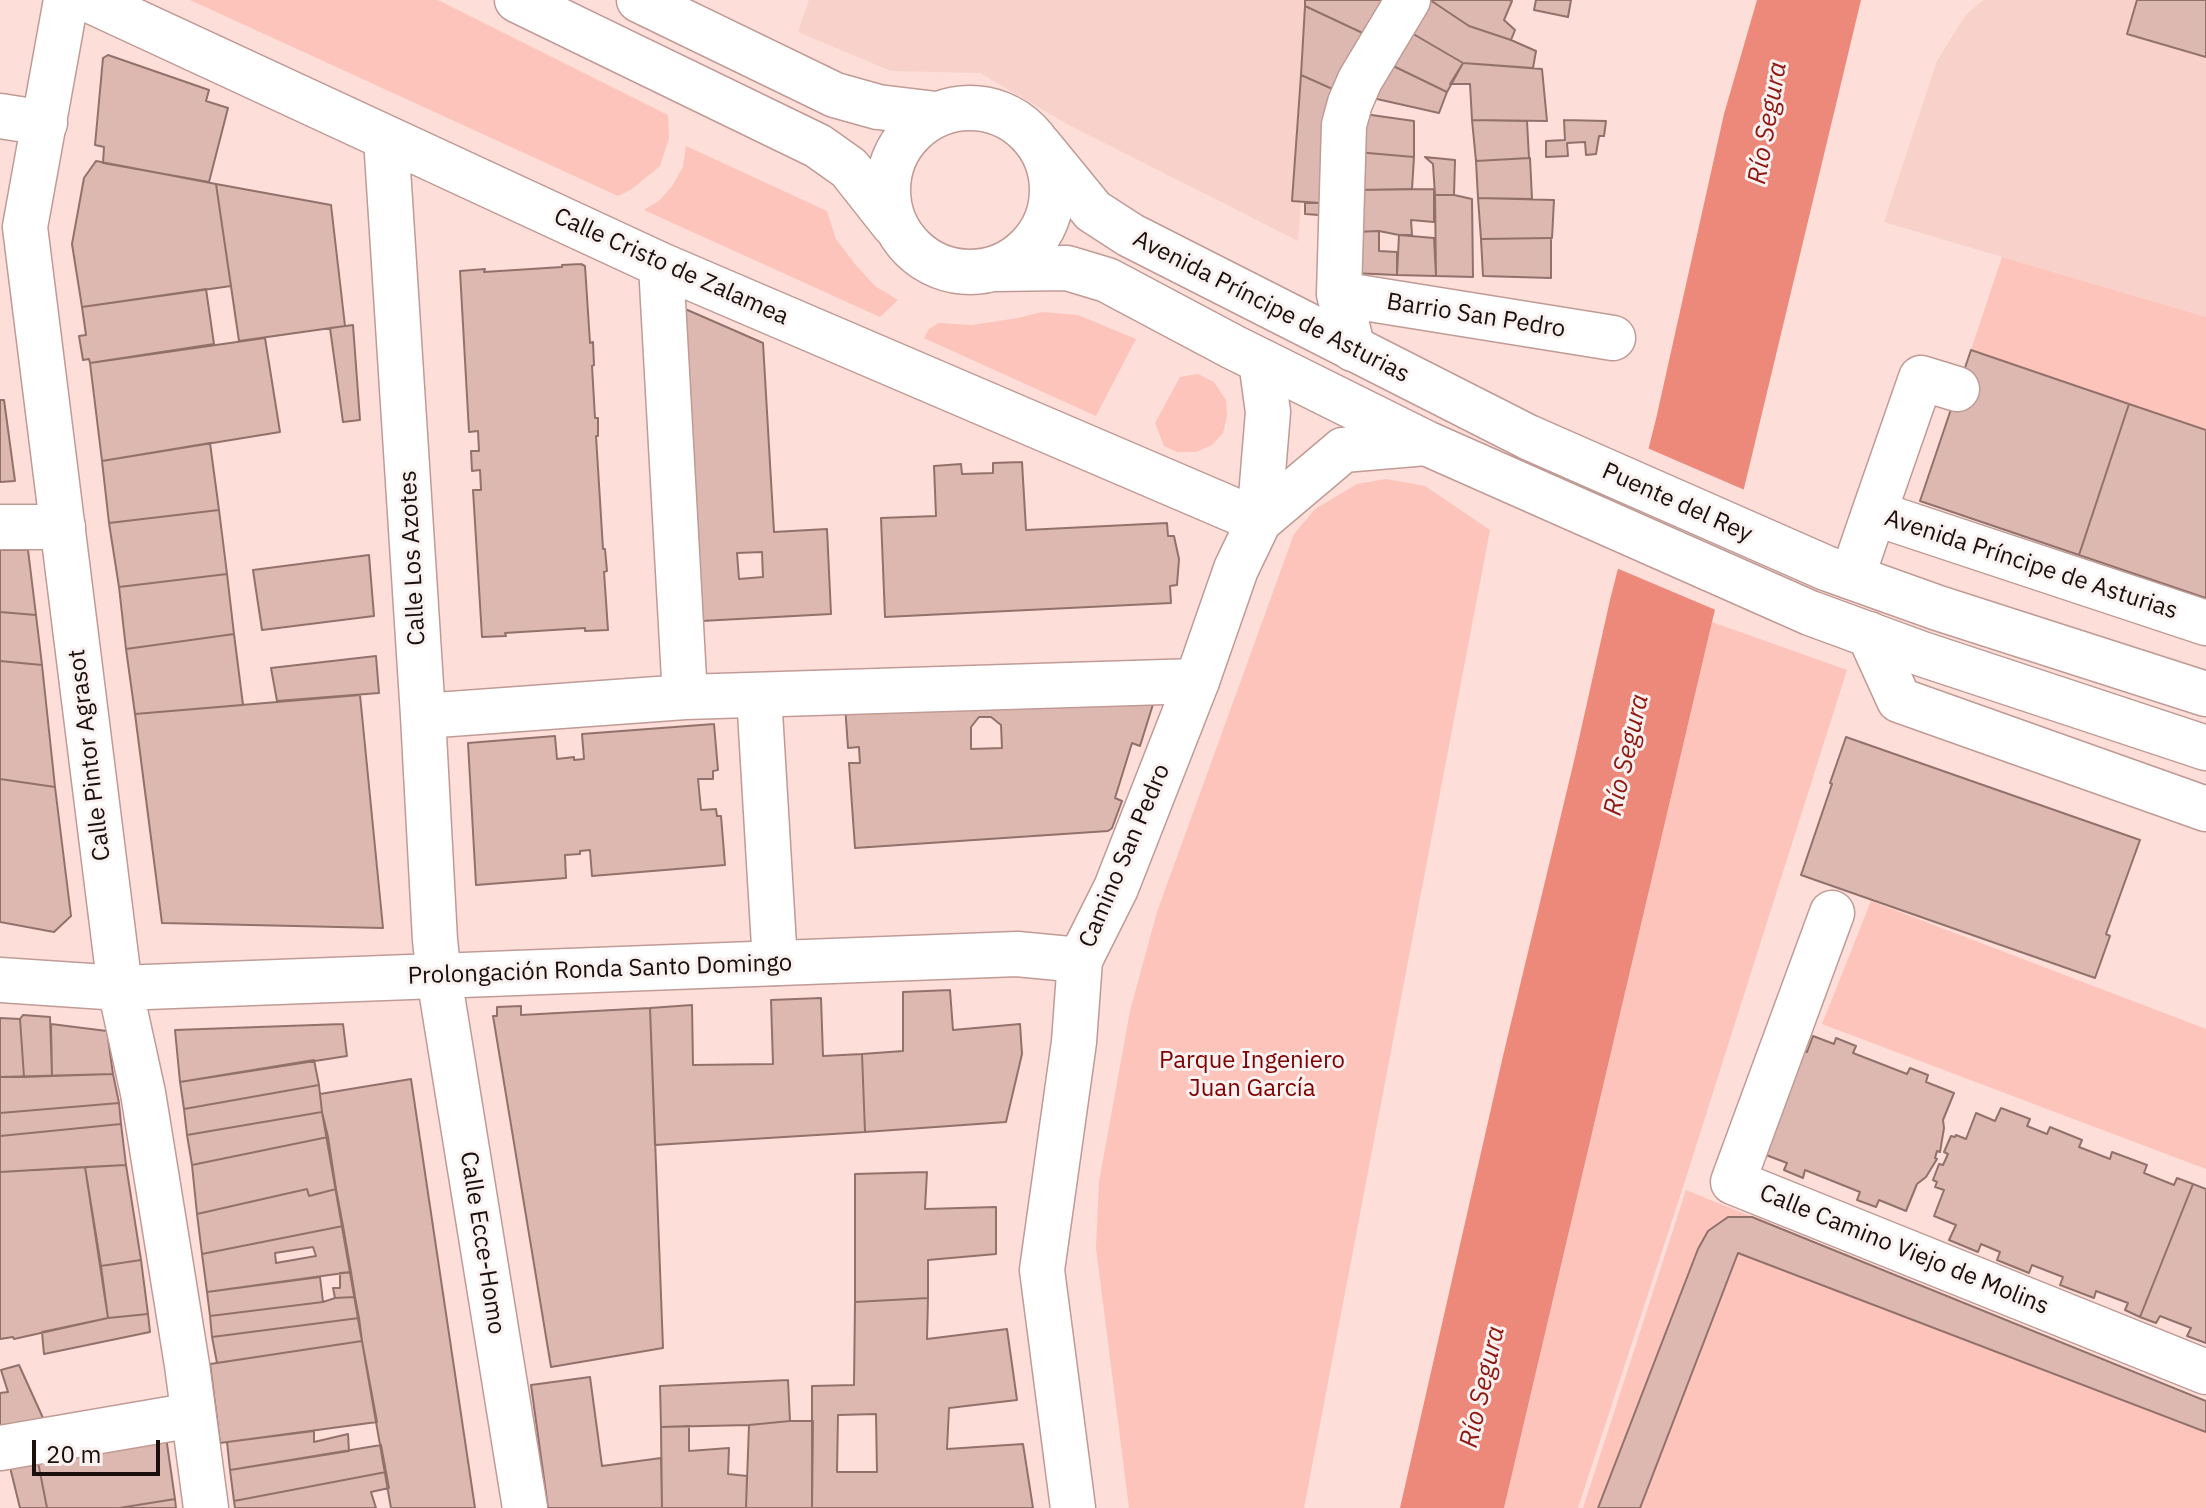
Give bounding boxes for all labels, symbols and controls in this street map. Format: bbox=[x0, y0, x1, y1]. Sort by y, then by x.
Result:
water label: Río Segura bbox=[1742, 59, 1794, 187]
street label: Calle Cristo de Zalamea bbox=[549, 202, 793, 332]
street label: Avenida Príncipe de Asturias bbox=[1128, 225, 1414, 389]
street label: Barrio San Pedro bbox=[1385, 288, 1567, 344]
street label: Puente del Rey bbox=[1597, 457, 1757, 549]
street label: Calle Los Azotes bbox=[394, 470, 432, 646]
street label: Avenida Príncipe de Asturias bbox=[1881, 504, 2181, 626]
street label: Calle Pintor Agrasot bbox=[63, 648, 117, 862]
water label: Río Segura bbox=[1598, 691, 1656, 819]
street label: Camino San Pedro bbox=[1073, 760, 1177, 952]
street label: Prolongación Ronda Santo Domingo bbox=[407, 949, 793, 991]
park label: Parque Ingeniero Juan García bbox=[1159, 1047, 1345, 1103]
street label: Calle Ecce-Homo bbox=[453, 1149, 511, 1337]
street label: Calle Camino Viejo de Molins bbox=[1755, 1179, 2053, 1321]
water label: Río Segura bbox=[1454, 1323, 1512, 1451]
scale bar bbox=[36, 1424, 164, 1474]
text: 20 m bbox=[46, 1438, 101, 1470]

